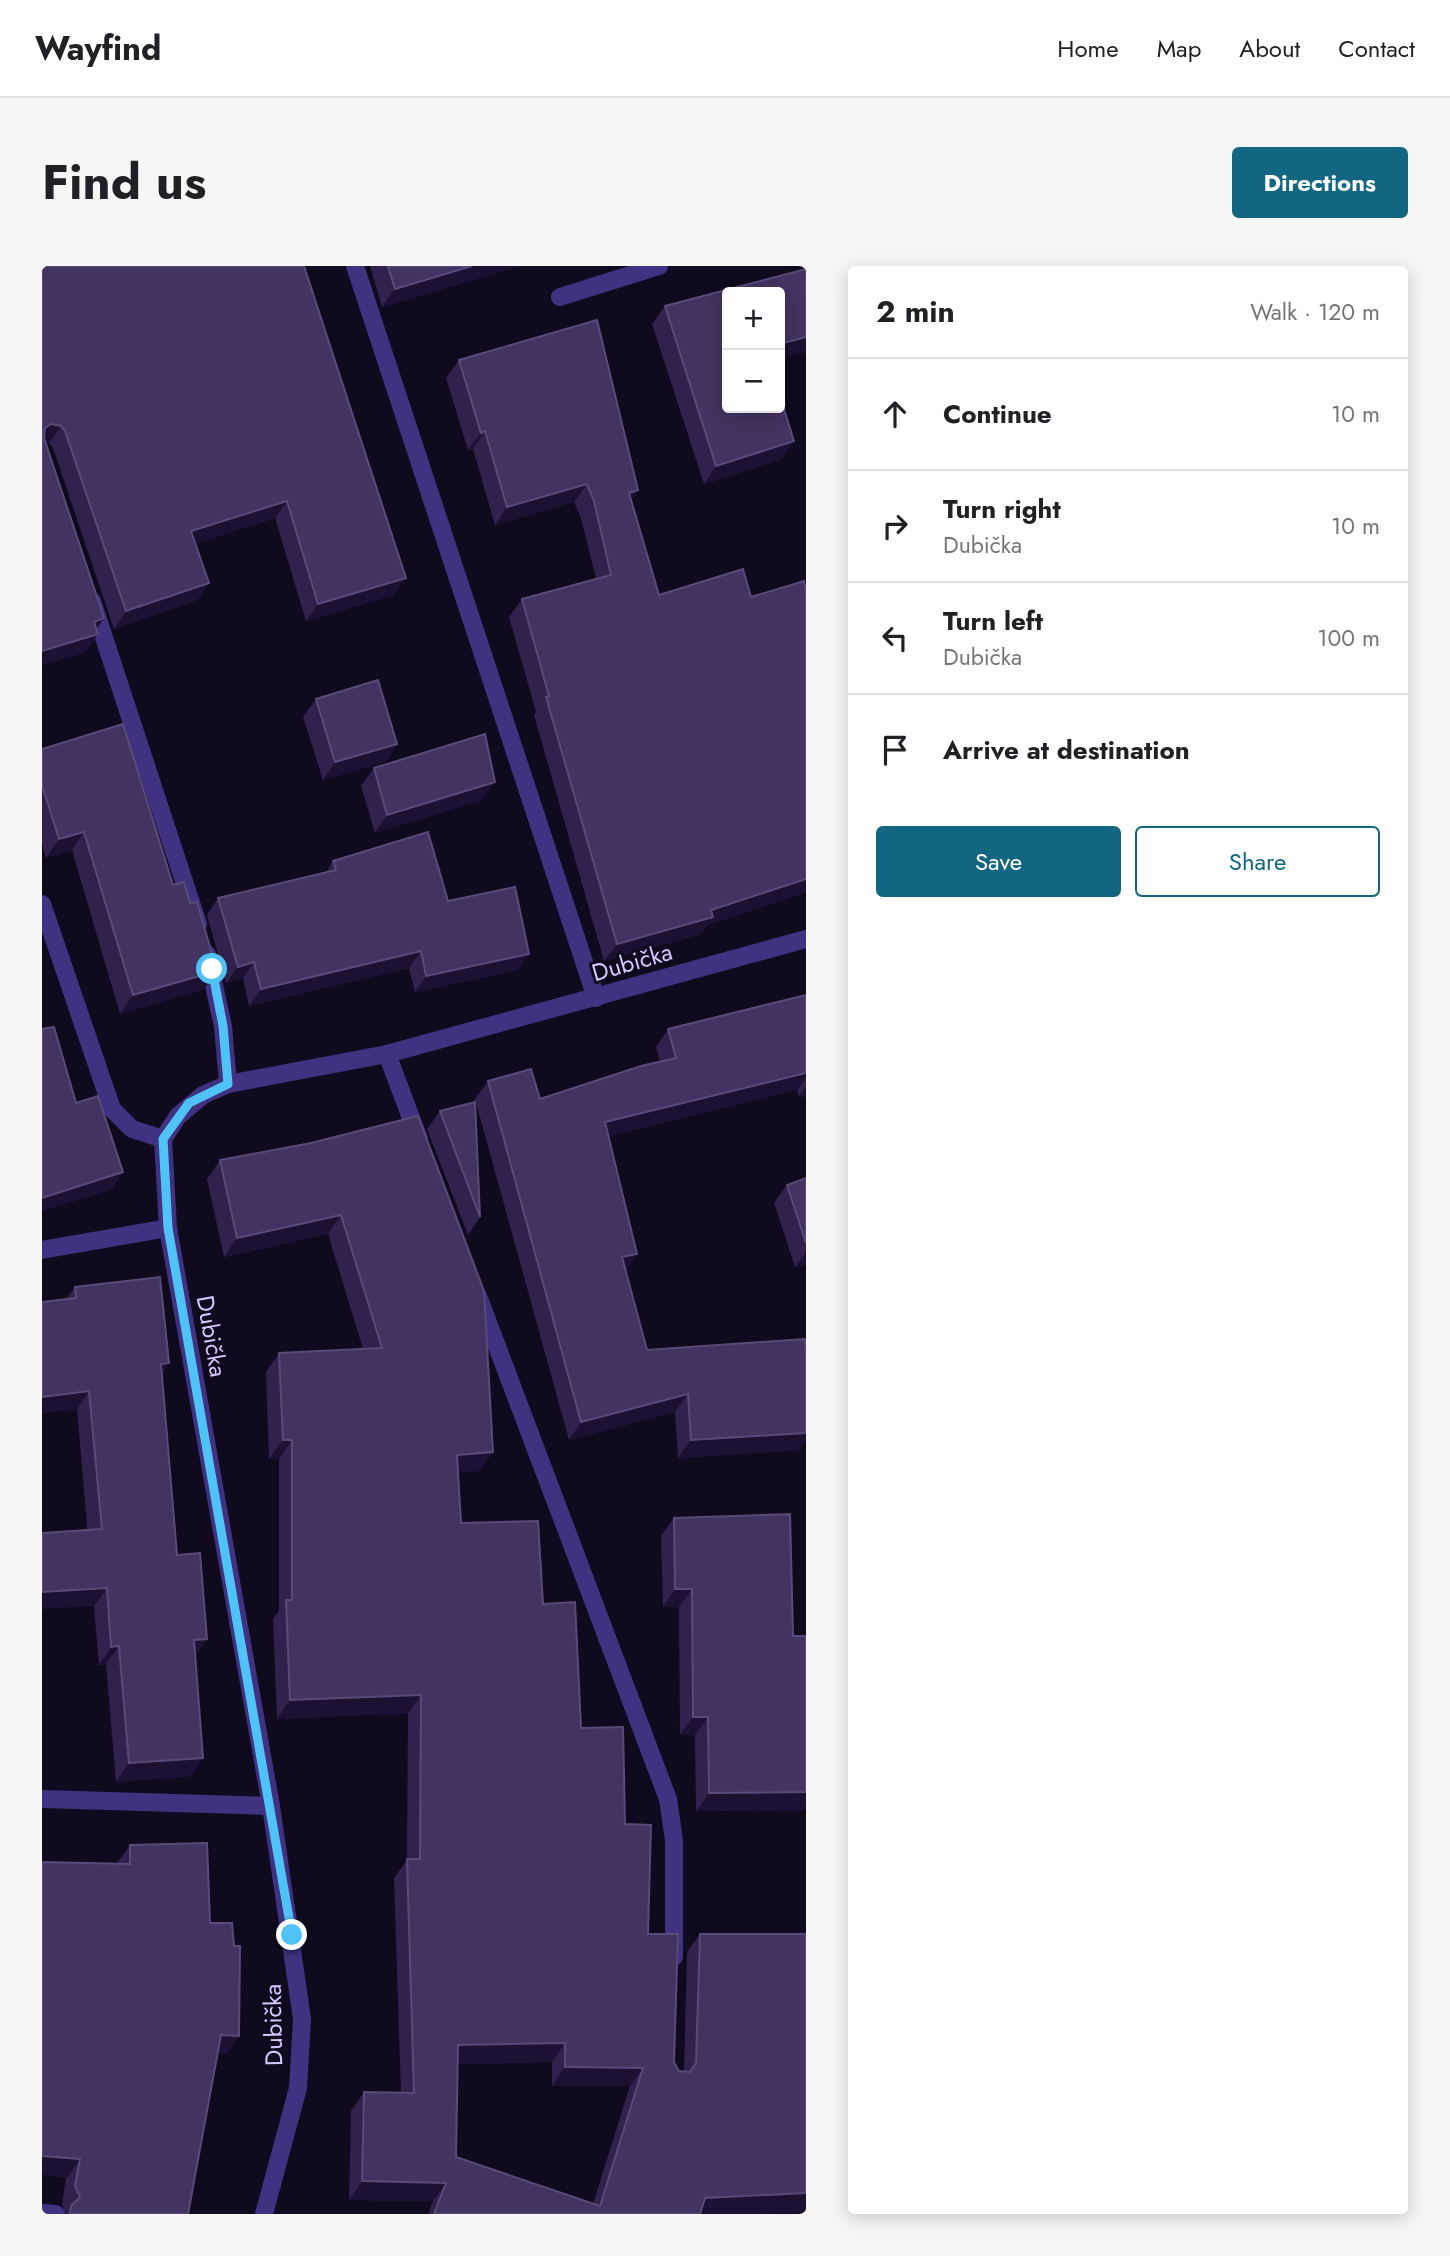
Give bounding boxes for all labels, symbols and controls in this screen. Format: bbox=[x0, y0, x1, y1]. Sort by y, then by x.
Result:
text: Wayfind bbox=[35, 25, 161, 72]
text: Home bbox=[1057, 31, 1119, 66]
text: Map bbox=[1157, 31, 1201, 66]
text: About bbox=[1239, 31, 1300, 66]
text: Contact bbox=[1338, 31, 1415, 66]
text: Find us bbox=[42, 147, 206, 217]
button: Directions bbox=[1232, 147, 1408, 218]
map controls bbox=[722, 287, 785, 413]
button: + bbox=[722, 287, 785, 350]
text: 2 min bbox=[876, 290, 955, 333]
text: Walk · 120 m bbox=[1250, 295, 1380, 329]
button: − bbox=[722, 350, 785, 413]
icon: ahead bbox=[876, 395, 914, 433]
text: Continue bbox=[943, 395, 1052, 433]
text: 10 m bbox=[1331, 397, 1380, 431]
text: Turn right bbox=[943, 490, 1061, 528]
icon: right bbox=[876, 507, 914, 545]
text: 10 m bbox=[1331, 509, 1380, 543]
text: Dubička bbox=[943, 528, 1022, 562]
text: Turn left bbox=[943, 602, 1043, 640]
icon: left bbox=[876, 619, 914, 657]
text: 100 m bbox=[1317, 621, 1380, 655]
text: Dubička bbox=[943, 640, 1022, 674]
icon: arrive bbox=[876, 731, 914, 769]
text: Arrive at destination bbox=[943, 731, 1190, 769]
button: Save bbox=[876, 826, 1121, 897]
button: Share bbox=[1135, 826, 1380, 897]
street label: Dubička bbox=[588, 934, 676, 990]
route start bbox=[196, 953, 227, 984]
street label: Dubička bbox=[188, 1292, 236, 1380]
route end bbox=[276, 1919, 307, 1950]
street label: Dubička bbox=[255, 1983, 291, 2067]

